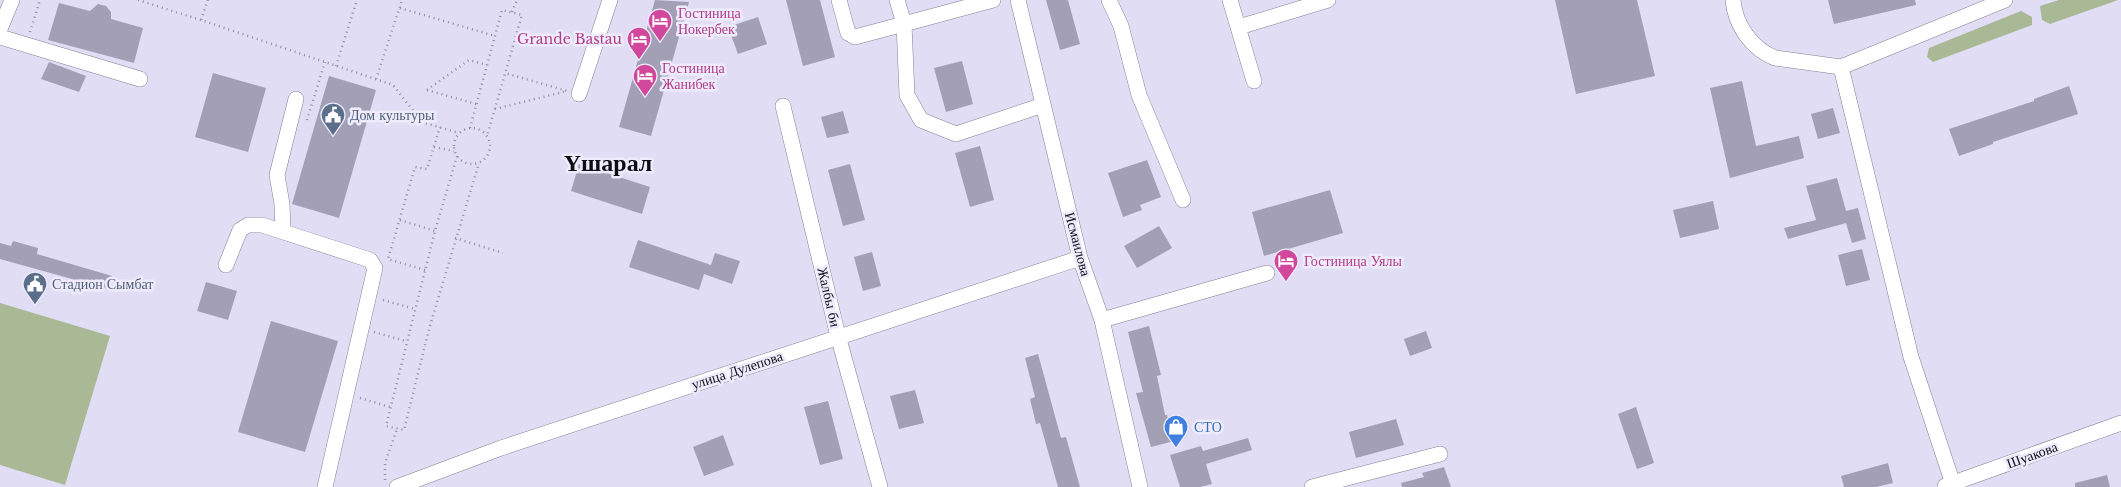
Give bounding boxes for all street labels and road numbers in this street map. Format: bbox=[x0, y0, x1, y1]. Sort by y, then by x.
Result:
street label: Исмаилова bbox=[1061, 210, 1095, 279]
street label: Жалбы би bbox=[813, 265, 845, 329]
street label: улица Дулепова bbox=[689, 347, 786, 393]
street label: Шуакова bbox=[2004, 437, 2061, 473]

